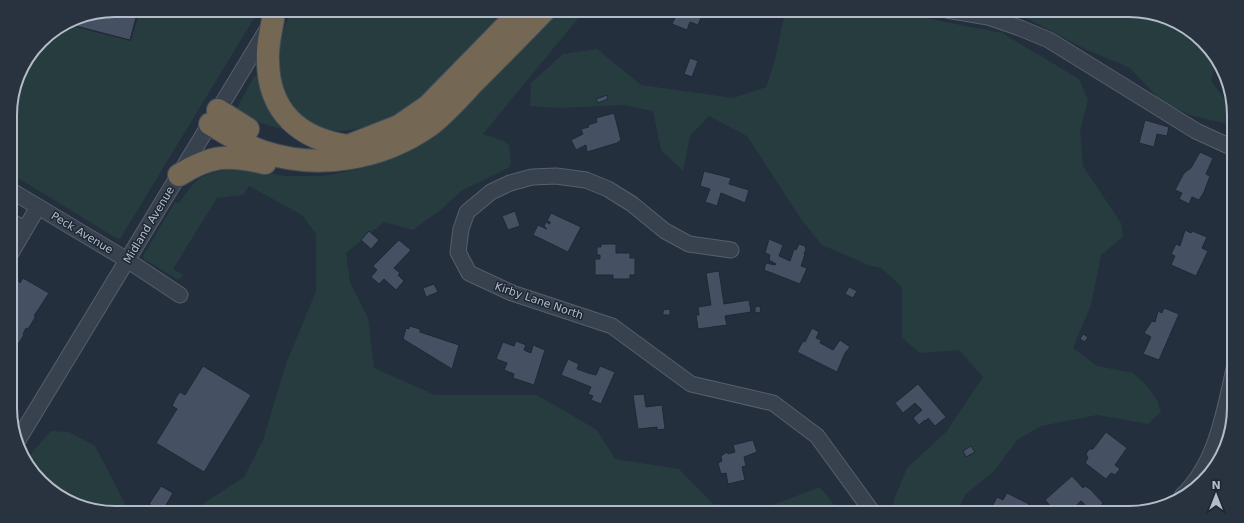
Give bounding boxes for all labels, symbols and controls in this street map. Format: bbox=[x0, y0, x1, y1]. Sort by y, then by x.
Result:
street label: Midland Avenue bbox=[121, 184, 177, 266]
street label: Peck Avenue bbox=[49, 209, 115, 257]
street label: Kirby Lane North bbox=[493, 280, 585, 322]
north arrow bbox=[1196, 475, 1236, 515]
text: N bbox=[1211, 479, 1221, 492]

